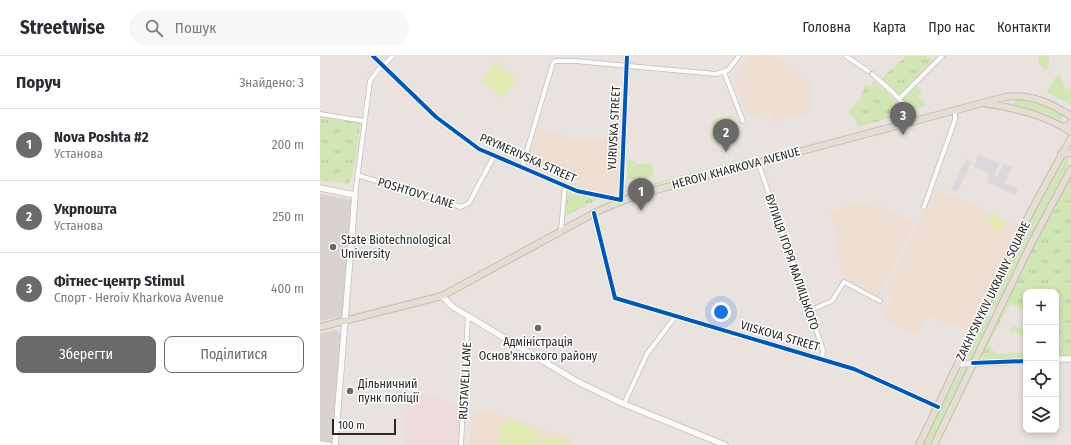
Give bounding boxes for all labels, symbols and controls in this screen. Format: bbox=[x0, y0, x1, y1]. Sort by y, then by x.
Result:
search box bbox=[129, 10, 409, 46]
text: Streetwise bbox=[20, 16, 105, 39]
icon: search bbox=[143, 17, 165, 39]
text: Пошук bbox=[175, 19, 216, 37]
text: Головна bbox=[803, 19, 851, 36]
text: Карта bbox=[873, 19, 906, 36]
text: Про нас bbox=[928, 19, 975, 36]
text: Контакти bbox=[997, 19, 1051, 36]
text: Поруч bbox=[16, 72, 61, 93]
text: Знайдено: 3 bbox=[239, 75, 304, 90]
street label: YURIVSKA STREET bbox=[605, 85, 623, 171]
pin: 3 bbox=[890, 102, 916, 135]
pin: 2 bbox=[713, 119, 739, 152]
text: Nova Poshta #2 bbox=[54, 128, 149, 146]
street label: PRYMERIVSKA STREET bbox=[478, 130, 579, 186]
text: 1 bbox=[26, 137, 32, 152]
text: 200 m bbox=[272, 137, 304, 152]
street label: HEROIV KHARKOVA AVENUE bbox=[670, 144, 802, 192]
text: Установа bbox=[54, 146, 103, 161]
street label: POSHTOVY LANE bbox=[376, 175, 456, 211]
pin: 1 bbox=[628, 178, 654, 211]
street label: ВУЛИЦЯ ІГОРЯ МАЛИЦЬКОГО bbox=[762, 192, 822, 332]
text: Укрпошта bbox=[54, 200, 117, 218]
text: 2 bbox=[26, 209, 32, 224]
text: 250 m bbox=[272, 209, 304, 224]
text: Установа bbox=[54, 218, 103, 233]
street label: ZAKHYSNYKIV UKRAINY SQUARE bbox=[953, 219, 1033, 363]
place label: State Biotechnological University bbox=[341, 233, 451, 261]
marker: State Biotechnological University bbox=[328, 242, 338, 252]
text: Фітнес-центр Stimul bbox=[54, 272, 185, 290]
text: 3 bbox=[26, 281, 32, 296]
text: 400 m bbox=[271, 281, 304, 296]
map controls bbox=[1023, 289, 1059, 433]
button: + bbox=[1023, 289, 1059, 325]
text: Спорт · Heroiv Kharkova Avenue bbox=[54, 290, 224, 305]
your location bbox=[711, 302, 731, 322]
street label: VIISKOVA STREET bbox=[739, 318, 822, 354]
marker: Адміністрація Основ'янського району bbox=[533, 323, 543, 333]
button: − bbox=[1023, 325, 1059, 361]
place label: Адміністрація Основ'янського району bbox=[479, 335, 598, 363]
button: Зберегти bbox=[16, 336, 156, 373]
button: Поділитися bbox=[164, 336, 304, 373]
street label: RUSTAVELI LANE bbox=[456, 341, 474, 420]
button: locate bbox=[1023, 361, 1059, 397]
place label: Дільничний пунк поліції bbox=[357, 377, 420, 405]
marker: Дільничний пунк поліції bbox=[345, 386, 355, 396]
button: layers bbox=[1023, 397, 1059, 433]
scale bar bbox=[332, 417, 396, 436]
text: 100 m bbox=[338, 419, 365, 432]

